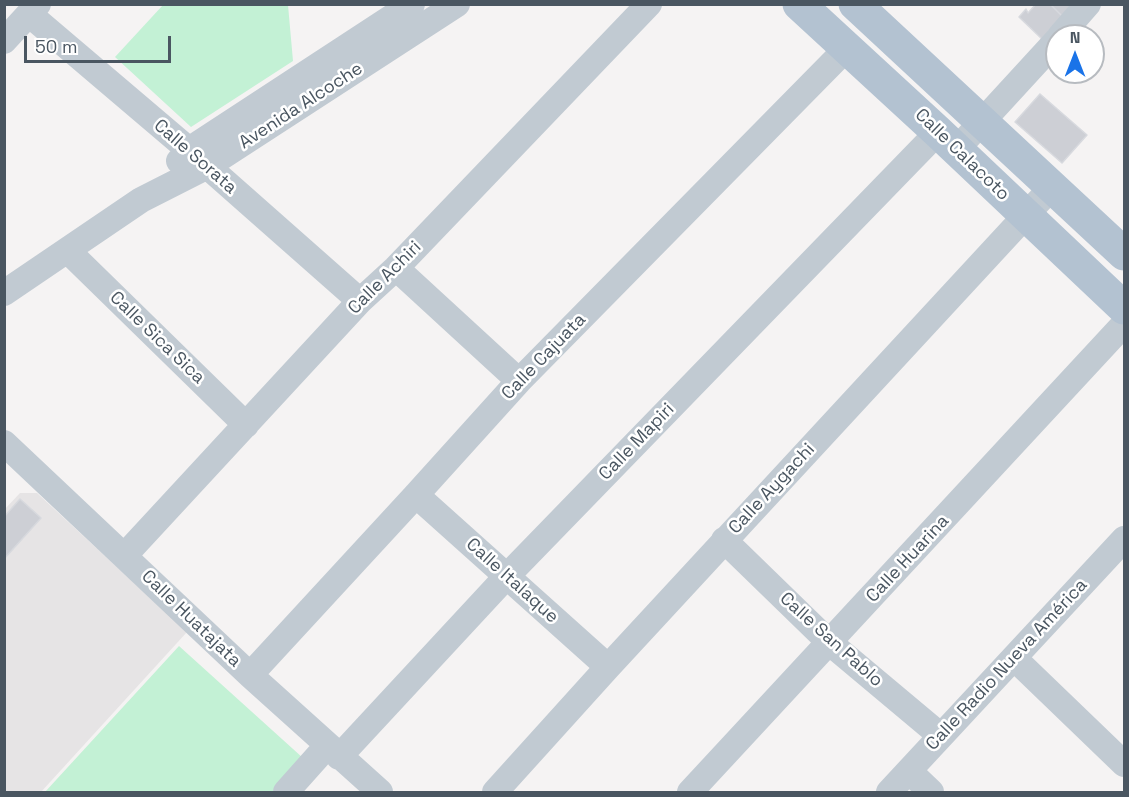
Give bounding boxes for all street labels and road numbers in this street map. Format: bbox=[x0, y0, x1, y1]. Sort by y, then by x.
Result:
street label: Avenida Alcoche bbox=[235, 58, 367, 154]
street label: Calle Calacoto bbox=[910, 104, 1014, 206]
street label: Calle Sorata bbox=[149, 115, 241, 199]
street label: Calle Achiri bbox=[344, 237, 426, 319]
street label: Calle Sica Sica bbox=[105, 287, 209, 389]
street label: Calle Cajuata bbox=[497, 309, 591, 405]
street label: Calle Mapiri bbox=[595, 399, 679, 485]
street label: Calle Aygachi bbox=[724, 439, 820, 539]
street label: Calle Huarina bbox=[862, 511, 954, 607]
street label: Calle Italaque bbox=[461, 534, 563, 628]
street label: Calle Huatajata bbox=[137, 566, 245, 672]
street label: Calle Radio Nueva América bbox=[922, 575, 1092, 755]
street label: Calle San Pablo bbox=[775, 588, 887, 692]

